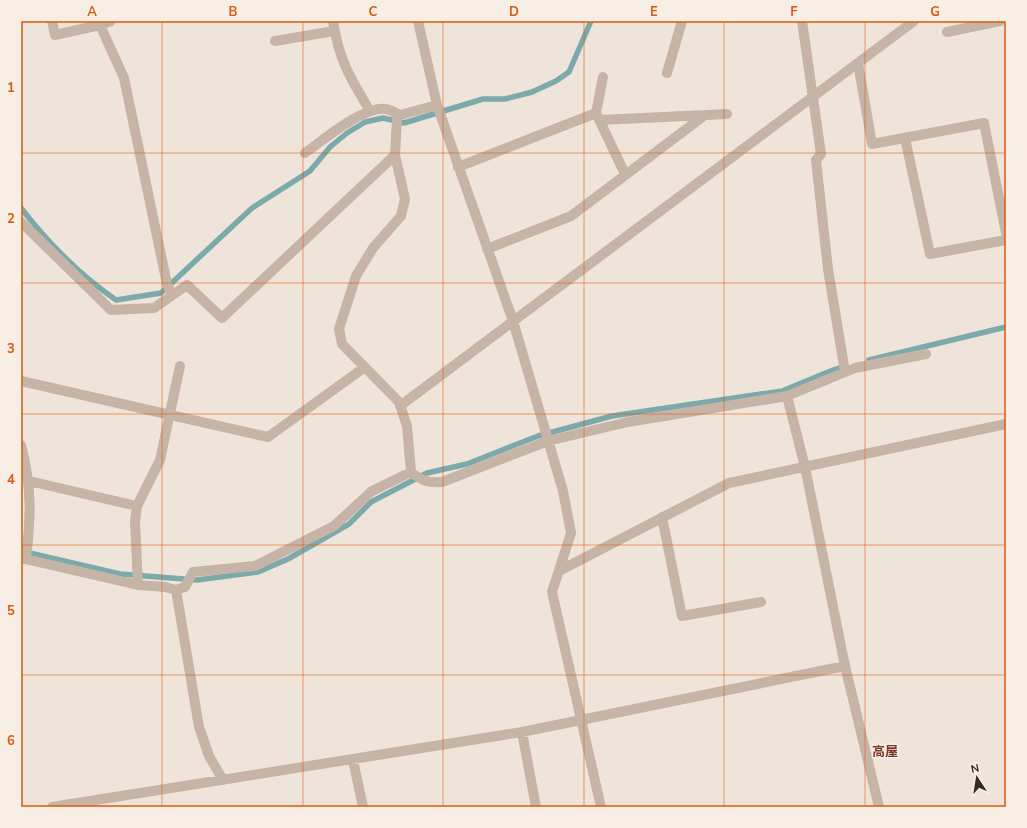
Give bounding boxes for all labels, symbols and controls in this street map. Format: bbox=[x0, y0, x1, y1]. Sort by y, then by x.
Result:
text: A bbox=[87, 3, 97, 21]
text: B bbox=[229, 3, 238, 21]
text: C bbox=[369, 3, 378, 21]
text: D bbox=[509, 3, 519, 21]
text: E bbox=[650, 3, 658, 21]
text: F bbox=[790, 3, 798, 21]
text: G bbox=[930, 3, 940, 21]
text: 1 bbox=[7, 79, 15, 97]
text: 2 bbox=[7, 210, 15, 228]
text: 3 bbox=[7, 340, 15, 358]
text: 4 bbox=[7, 471, 15, 489]
text: 5 bbox=[7, 602, 15, 620]
text: 6 bbox=[7, 732, 15, 750]
district label: 高屋 bbox=[872, 743, 898, 761]
north arrow bbox=[957, 758, 997, 798]
text: N bbox=[969, 761, 981, 777]

